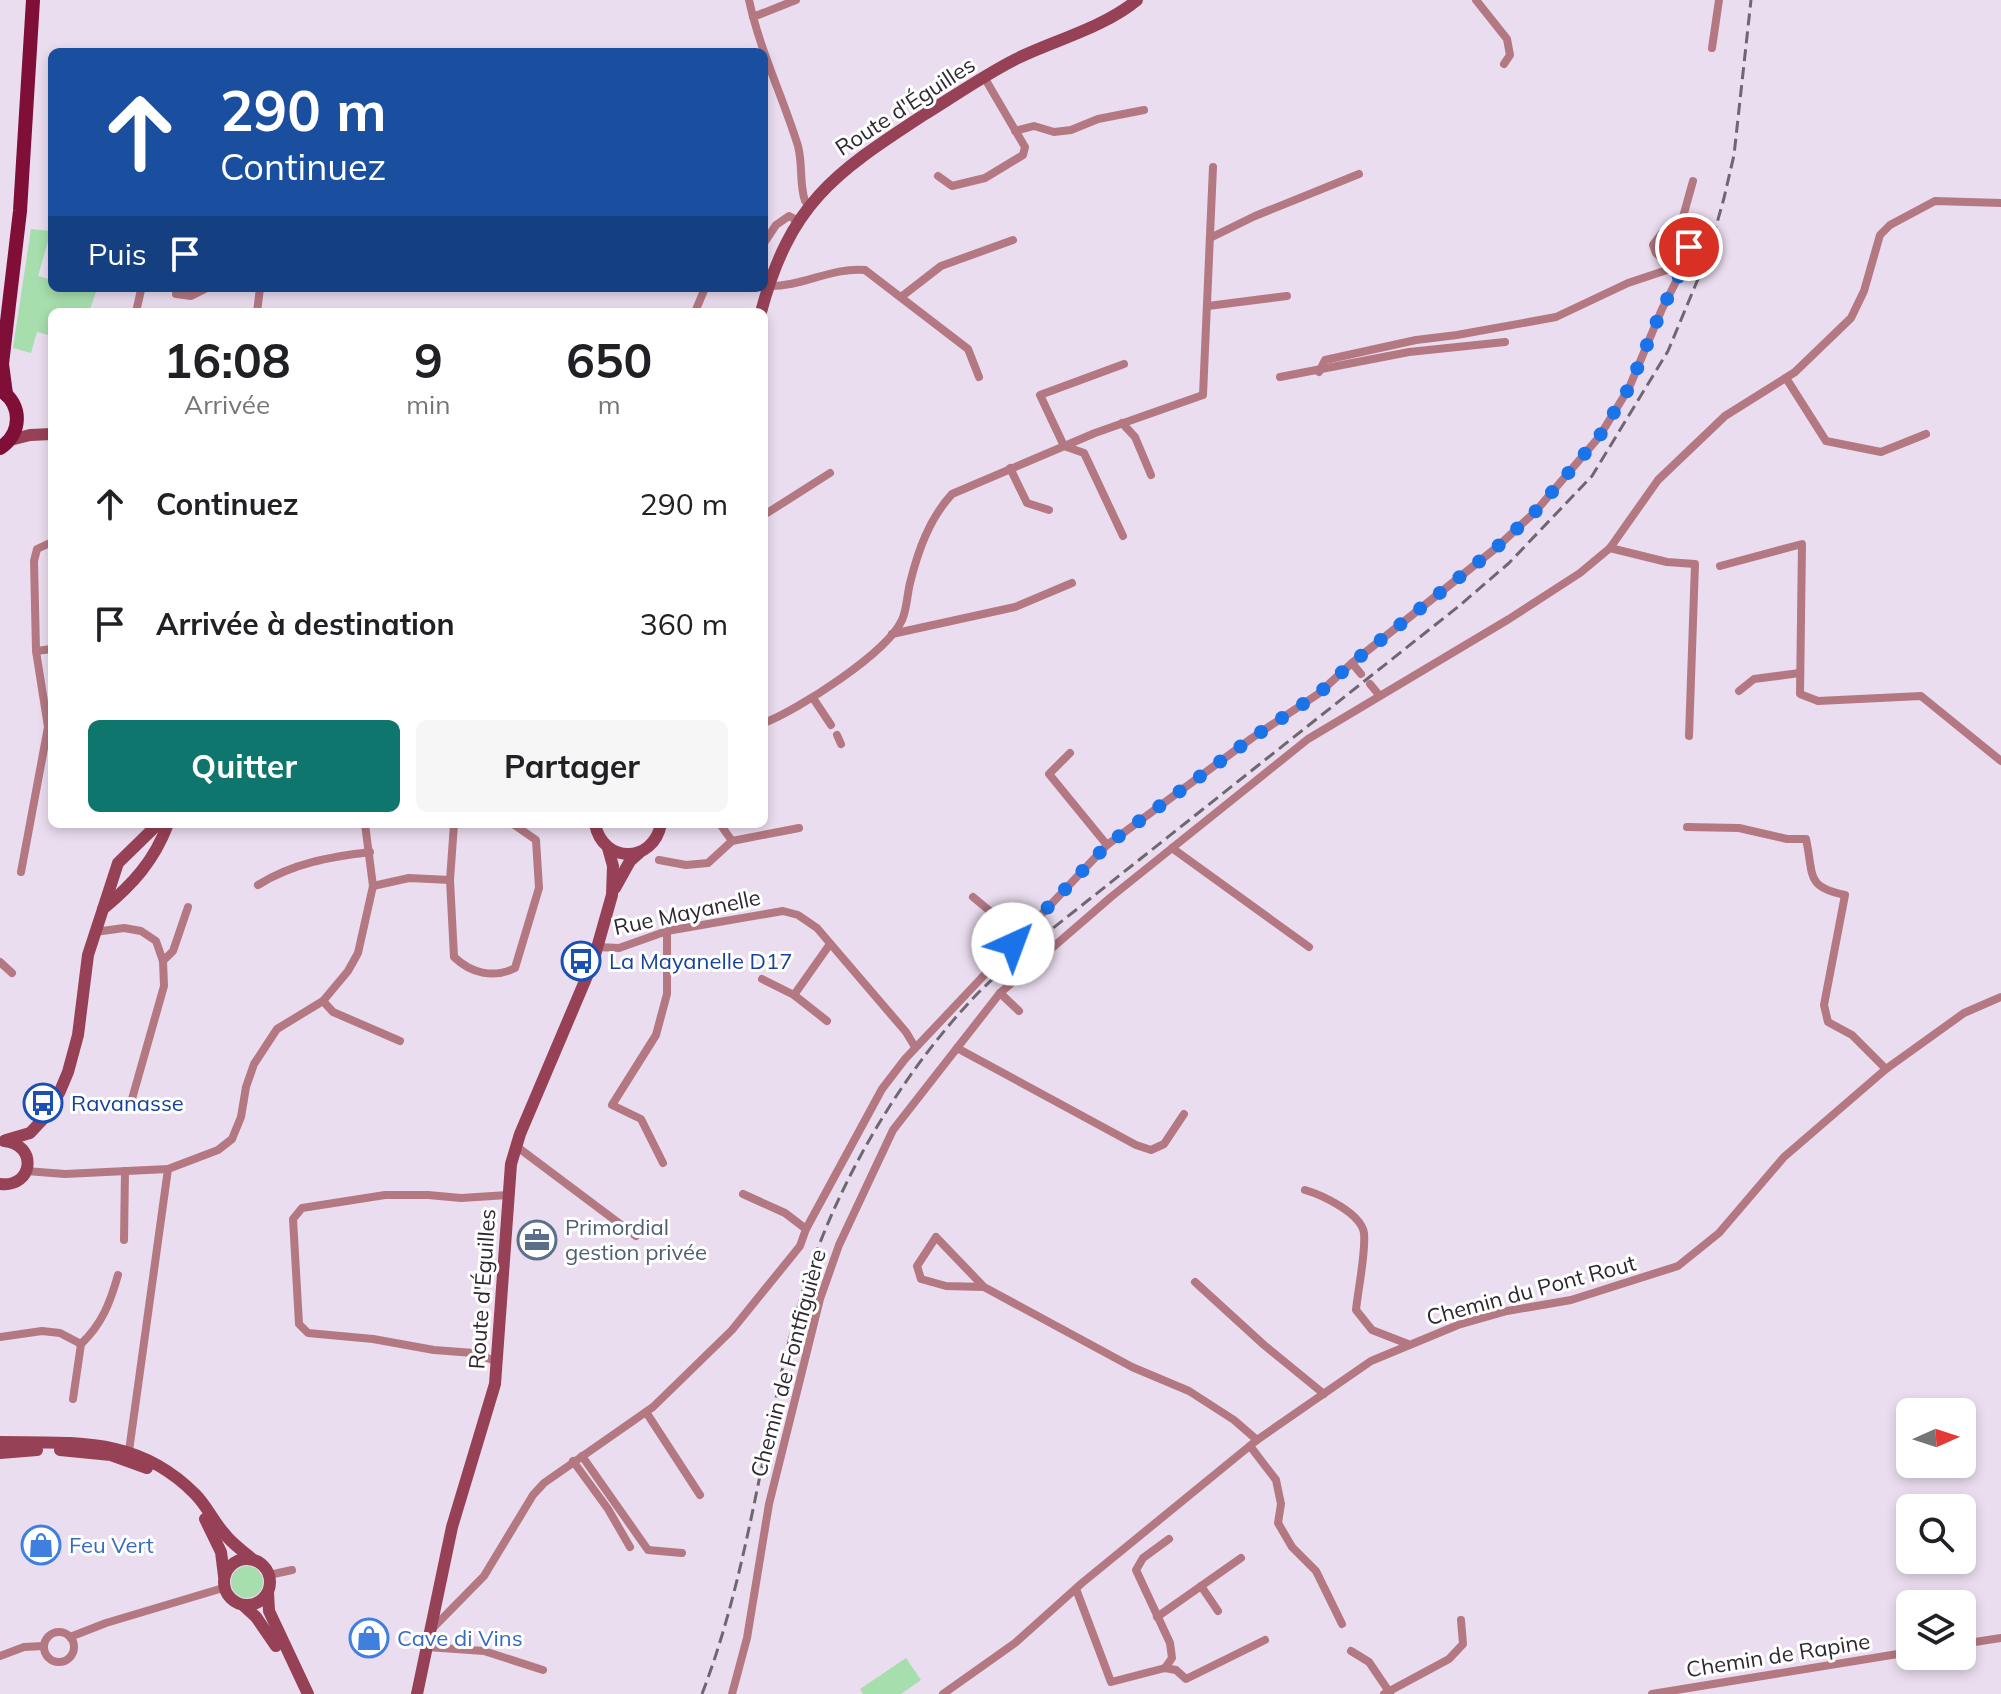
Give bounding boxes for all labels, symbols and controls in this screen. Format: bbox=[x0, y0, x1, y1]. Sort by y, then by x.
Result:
street label: Route d'Éguilles bbox=[830, 50, 980, 162]
text: 290 m bbox=[220, 75, 387, 145]
icon: ahead bbox=[88, 80, 192, 184]
text: Continuez bbox=[220, 144, 386, 189]
pin bbox=[1655, 213, 1723, 281]
icon: arrive bbox=[1667, 225, 1711, 269]
icon: arrive bbox=[163, 232, 207, 276]
text: Puis bbox=[88, 235, 147, 273]
text: 16:08 bbox=[164, 330, 291, 390]
text: 9 bbox=[414, 330, 443, 390]
text: 650 bbox=[566, 330, 652, 390]
text: Arrivée bbox=[184, 388, 270, 421]
text: min bbox=[406, 388, 450, 421]
text: m bbox=[598, 388, 621, 421]
icon: ahead bbox=[88, 482, 132, 526]
text: Continuez bbox=[156, 485, 299, 523]
text: 290 m bbox=[640, 485, 728, 523]
icon: arrive bbox=[88, 602, 132, 646]
text: Arrivée à destination bbox=[156, 605, 455, 643]
text: 360 m bbox=[640, 605, 728, 643]
button: Quitter bbox=[88, 720, 400, 812]
button: Partager bbox=[416, 720, 728, 812]
street label: Rue Mayanelle bbox=[611, 883, 763, 941]
position arrow bbox=[971, 902, 1055, 986]
bus stop icon: La Mayanelle D17 bbox=[560, 940, 602, 982]
place label: La Mayanelle D17 bbox=[609, 947, 792, 975]
bus stop icon: Ravanasse bbox=[22, 1082, 64, 1124]
place label: Ravanasse bbox=[71, 1089, 184, 1117]
street label: Route d'Éguilles bbox=[462, 1208, 502, 1370]
place label: Primordial gestion privée bbox=[565, 1213, 707, 1266]
office icon: Primordial gestion privée bbox=[516, 1219, 558, 1261]
street label: Chemin de Fontfiguière bbox=[744, 1246, 832, 1480]
street label: Chemin du Pont Rout bbox=[1423, 1249, 1639, 1331]
north arrow bbox=[1896, 1398, 1976, 1478]
map controls bbox=[1896, 1398, 1976, 1670]
button: search bbox=[1896, 1494, 1976, 1574]
shop icon: Feu Vert bbox=[20, 1524, 62, 1566]
place label: Feu Vert bbox=[69, 1531, 154, 1559]
button: layers bbox=[1896, 1590, 1976, 1670]
shop icon: Cave di Vins bbox=[348, 1617, 390, 1659]
place label: Cave di Vins bbox=[397, 1624, 523, 1652]
street label: Chemin de Rapine bbox=[1684, 1627, 1872, 1683]

